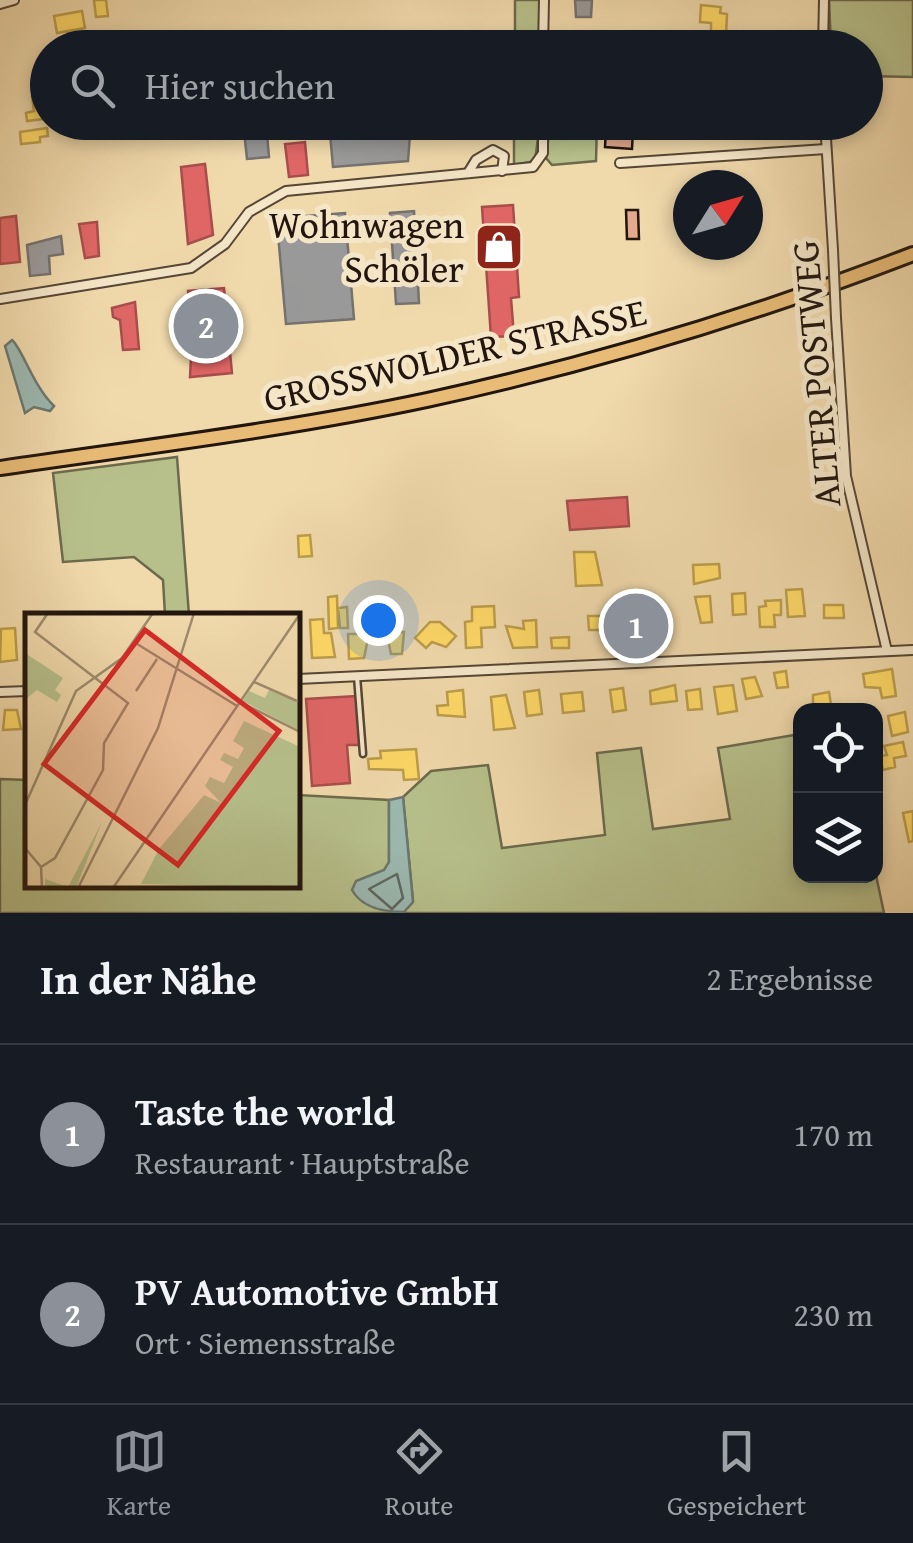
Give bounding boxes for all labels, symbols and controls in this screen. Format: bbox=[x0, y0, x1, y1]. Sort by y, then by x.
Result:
search box bbox=[30, 30, 883, 140]
text: Hier suchen bbox=[145, 57, 335, 113]
icon: search bbox=[65, 58, 120, 113]
north arrow bbox=[673, 170, 763, 260]
place label: Wohnwagen Schöler bbox=[269, 196, 464, 296]
shop icon: Wohnwagen Schöler bbox=[473, 221, 525, 273]
street label: ALTER POSTWEG bbox=[775, 239, 855, 510]
street label: GROSSWOLDER STRASSE bbox=[258, 283, 652, 425]
pin: 2 bbox=[174, 288, 238, 364]
pin: 1 bbox=[604, 588, 668, 664]
your location bbox=[353, 595, 404, 646]
inset map bbox=[25, 613, 300, 888]
map controls bbox=[793, 703, 883, 883]
button: locate bbox=[793, 703, 883, 793]
button: layers bbox=[793, 793, 883, 883]
text: In der Nähe bbox=[40, 948, 257, 1009]
text: 2 Ergebnisse bbox=[706, 955, 873, 1002]
text: Taste the world bbox=[135, 1083, 395, 1139]
text: 1 bbox=[64, 1111, 81, 1158]
text: 170 m bbox=[794, 1111, 873, 1158]
text: Restaurant · Hauptstraße bbox=[135, 1139, 470, 1186]
text: PV Automotive GmbH bbox=[135, 1263, 499, 1319]
text: 2 bbox=[64, 1291, 81, 1338]
text: 230 m bbox=[794, 1291, 873, 1338]
text: Ort · Siemensstraße bbox=[135, 1319, 396, 1366]
tab: Karte bbox=[107, 1424, 171, 1525]
tab: Route bbox=[385, 1424, 453, 1525]
tab: Gespeichert bbox=[667, 1424, 806, 1525]

